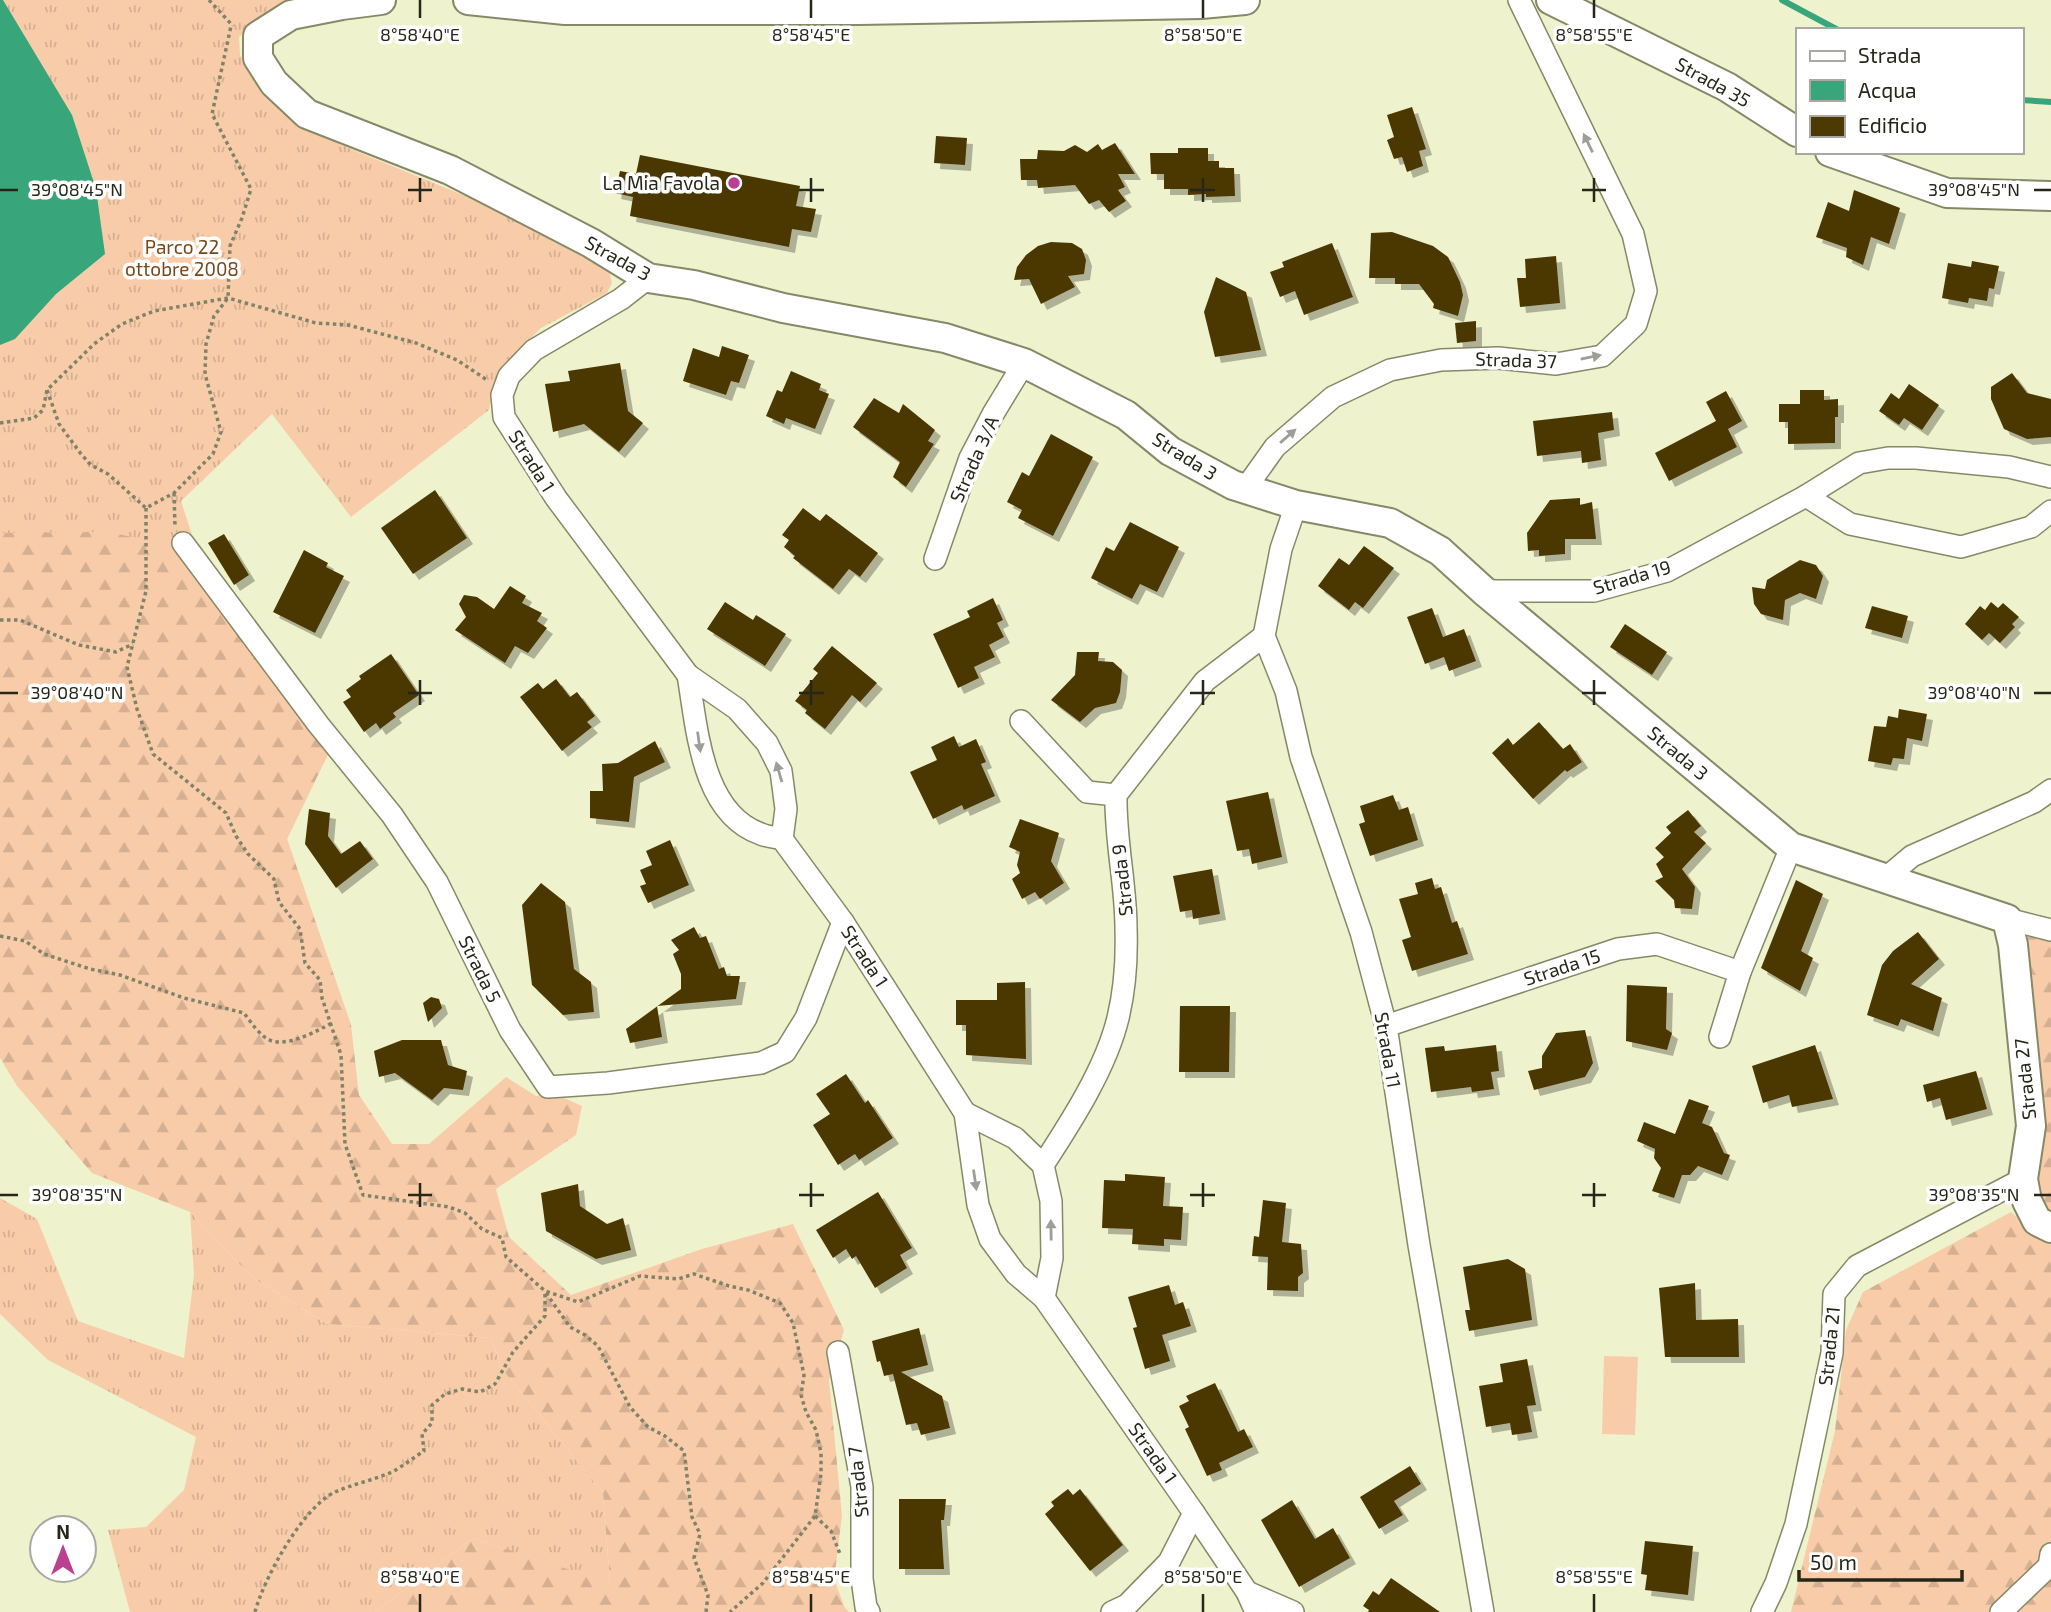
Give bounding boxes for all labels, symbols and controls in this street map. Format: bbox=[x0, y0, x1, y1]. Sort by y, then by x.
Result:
text: 8°58'40"E bbox=[380, 23, 460, 45]
text: 8°58'45"E bbox=[772, 23, 850, 45]
text: 8°58'50"E bbox=[1164, 23, 1242, 45]
text: 8°58'55"E bbox=[1555, 23, 1633, 45]
legend bbox=[1796, 28, 2023, 154]
text: Strada bbox=[1858, 42, 1921, 67]
street label: Strada 35 bbox=[1672, 52, 1755, 112]
text: Acqua bbox=[1858, 77, 1917, 102]
text: Edificio bbox=[1858, 112, 1927, 137]
one-way arrow bbox=[1583, 133, 1594, 153]
place label: La Mia Favola bbox=[602, 171, 720, 194]
marker: La Mia Favola bbox=[726, 175, 742, 191]
text: 39°08'45"N bbox=[31, 178, 123, 200]
text: 39°08'45"N bbox=[1928, 178, 2020, 200]
street label: Strada 3 bbox=[581, 230, 655, 285]
park label: Parco 22 ottobre 2008 bbox=[125, 235, 239, 280]
street label: Strada 37 bbox=[1475, 347, 1558, 372]
one-way arrow bbox=[1580, 352, 1602, 363]
street label: Strada 3/A bbox=[944, 412, 1003, 506]
street label: Strada 1 bbox=[504, 425, 560, 496]
street label: Strada 3 bbox=[1149, 427, 1222, 484]
one-way arrow bbox=[1279, 429, 1296, 444]
street label: Strada 19 bbox=[1590, 554, 1673, 599]
text: 39°08'40"N bbox=[31, 681, 124, 703]
text: 39°08'40"N bbox=[1928, 681, 2021, 703]
street label: Strada 3 bbox=[1643, 721, 1713, 785]
one-way arrow bbox=[693, 732, 704, 754]
one-way arrow bbox=[774, 761, 784, 782]
street label: Strada 9 bbox=[1106, 843, 1137, 917]
street label: Strada 1 bbox=[837, 921, 894, 991]
street label: Strada 5 bbox=[454, 932, 506, 1006]
street label: Strada 15 bbox=[1521, 943, 1603, 990]
street label: Strada 11 bbox=[1371, 1010, 1406, 1090]
street label: Strada 27 bbox=[2009, 1037, 2040, 1121]
one-way arrow bbox=[969, 1170, 980, 1192]
text: 39°08'35"N bbox=[31, 1183, 123, 1205]
text: 39°08'35"N bbox=[1928, 1183, 2020, 1205]
one-way arrow bbox=[1046, 1219, 1057, 1241]
street label: Strada 21 bbox=[1813, 1305, 1844, 1387]
street label: Strada 1 bbox=[1124, 1418, 1183, 1488]
street label: Strada 7 bbox=[842, 1445, 873, 1519]
north arrow bbox=[28, 1514, 98, 1584]
text: N bbox=[56, 1520, 70, 1543]
scale bar bbox=[1799, 1538, 1962, 1582]
text: 50 m bbox=[1810, 1549, 1857, 1574]
text: 8°58'40"E bbox=[380, 1565, 460, 1587]
text: 8°58'45"E bbox=[772, 1565, 850, 1587]
text: 8°58'50"E bbox=[1164, 1565, 1242, 1587]
text: 8°58'55"E bbox=[1555, 1565, 1633, 1587]

